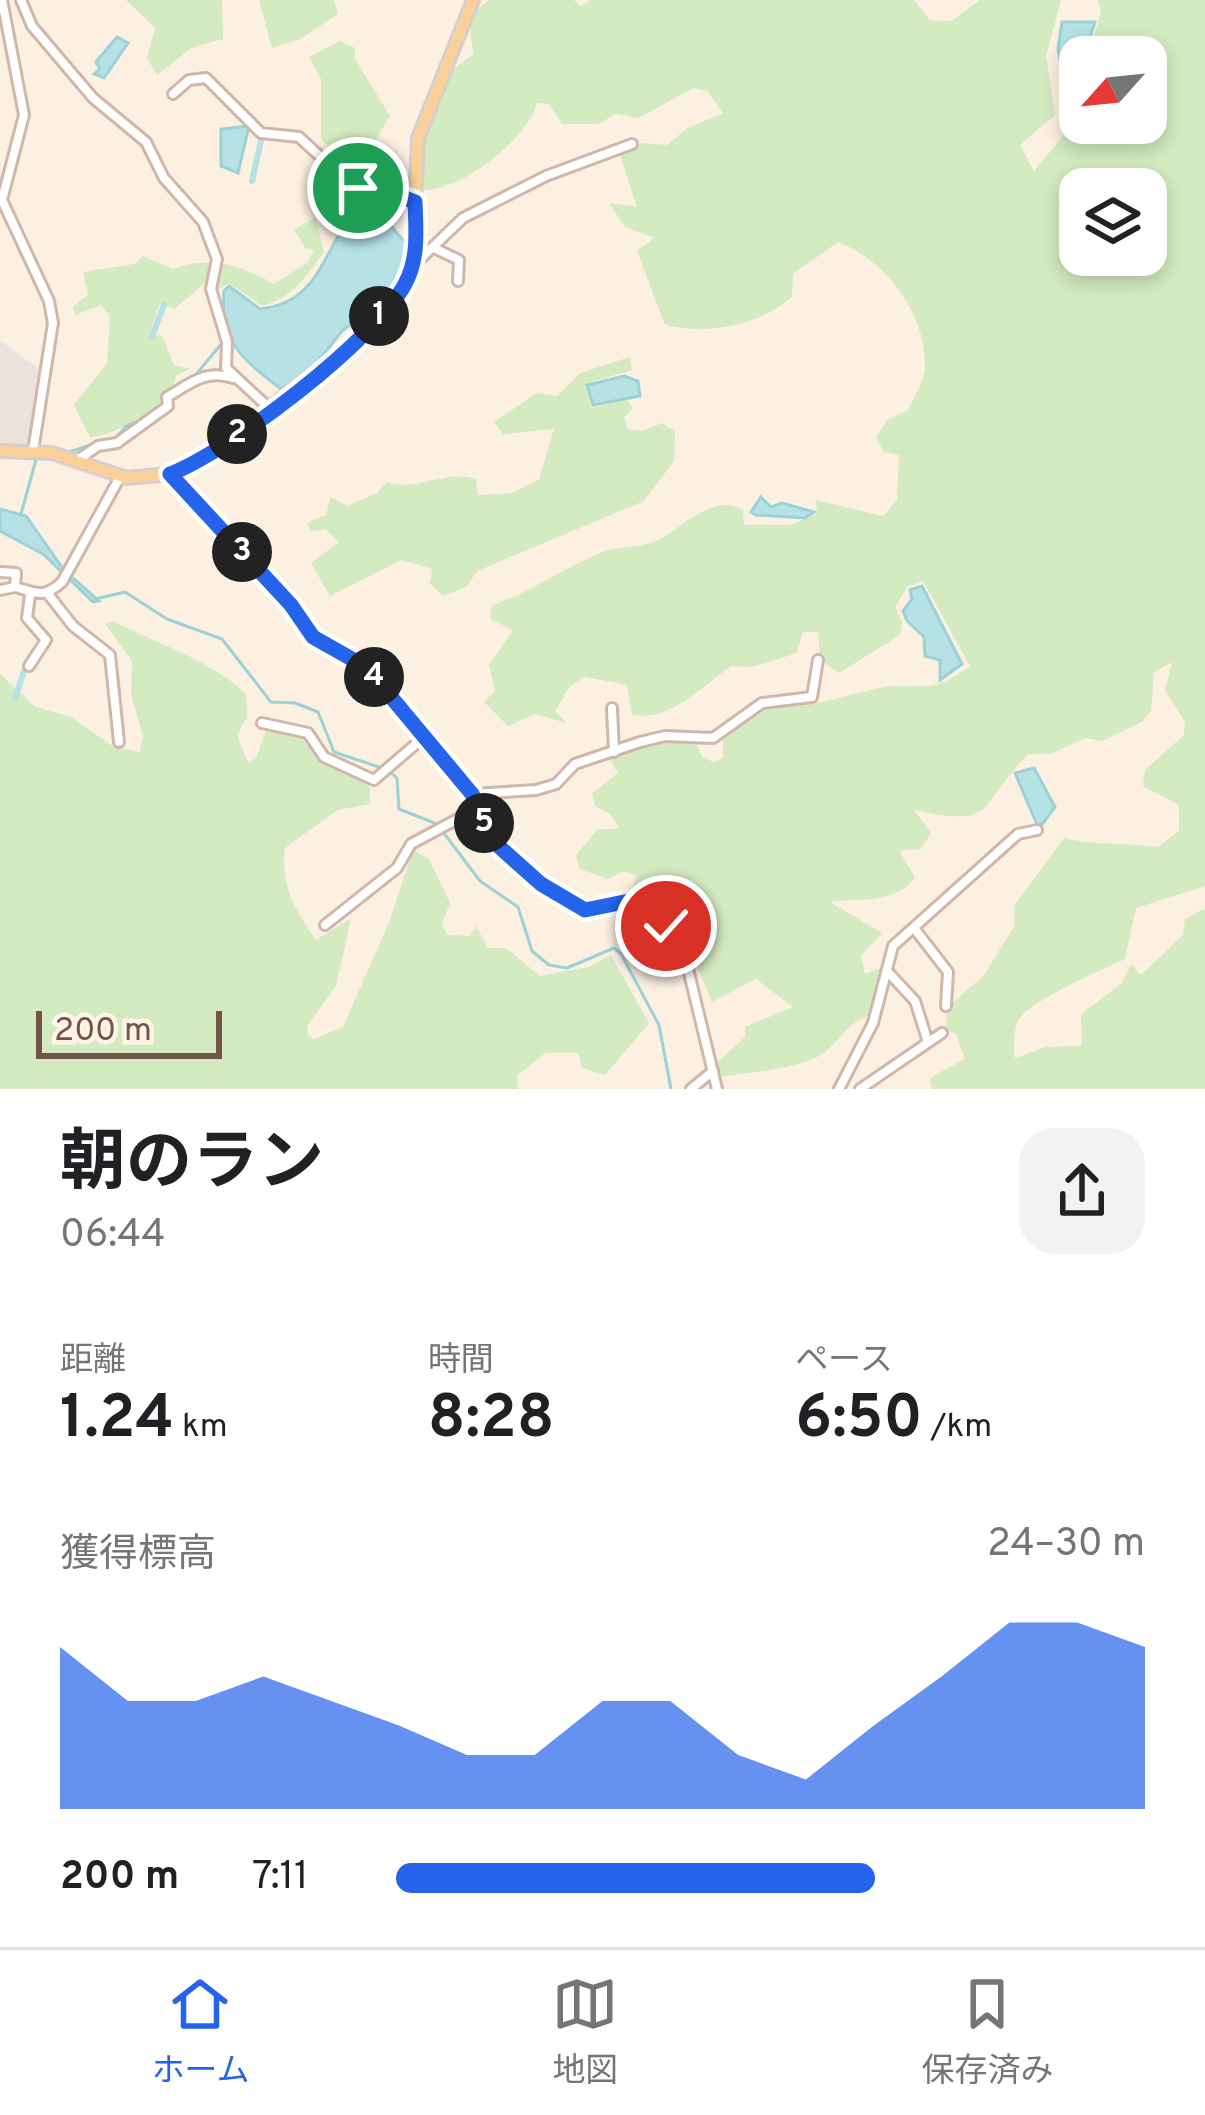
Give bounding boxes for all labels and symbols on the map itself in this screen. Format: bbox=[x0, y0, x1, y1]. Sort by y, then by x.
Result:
north arrow bbox=[1059, 36, 1167, 144]
pin bbox=[307, 137, 409, 239]
pin: 1 bbox=[349, 286, 409, 346]
pin: 2 bbox=[207, 404, 267, 464]
pin: 3 bbox=[212, 522, 272, 582]
pin: 4 bbox=[344, 647, 404, 707]
pin: 5 bbox=[454, 793, 514, 853]
pin bbox=[615, 875, 717, 977]
scale bar bbox=[36, 1005, 222, 1058]

